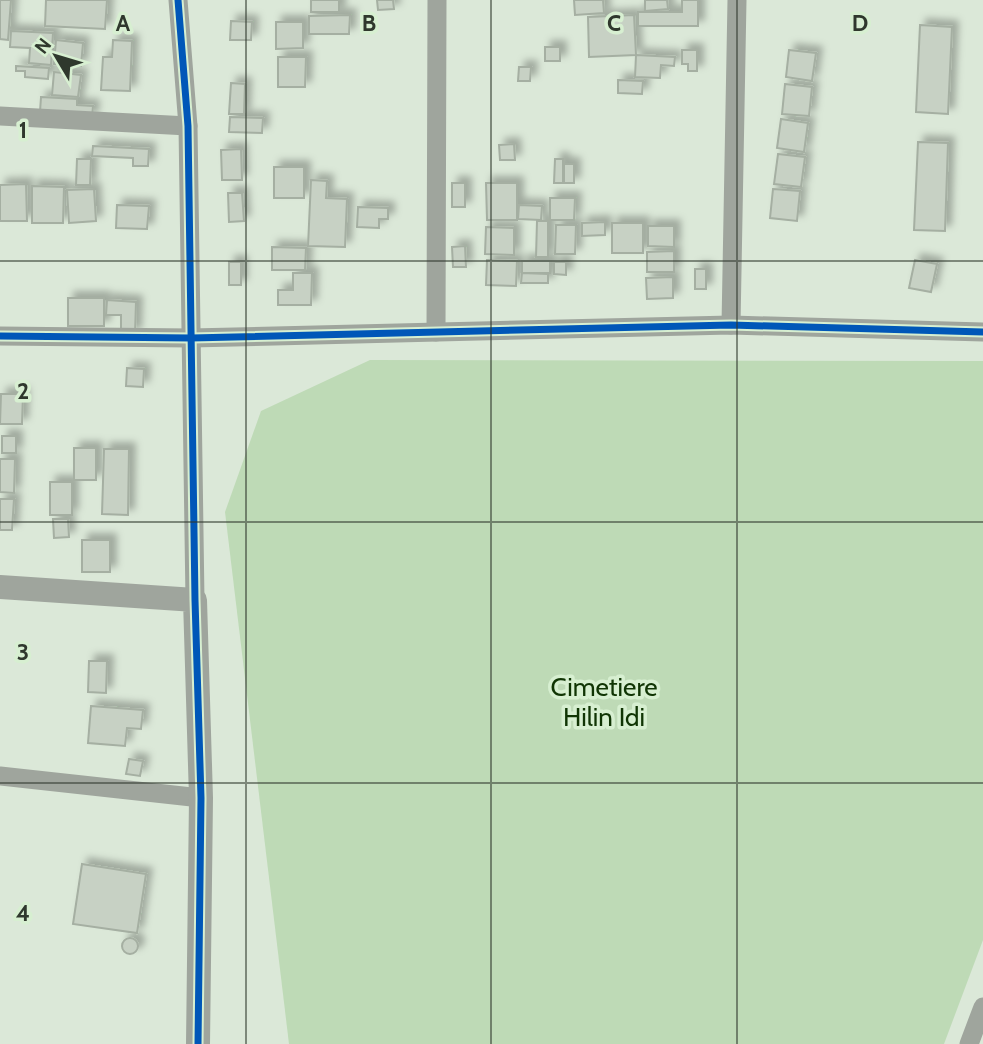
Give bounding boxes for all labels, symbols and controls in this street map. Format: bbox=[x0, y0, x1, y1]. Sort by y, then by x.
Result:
text: A bbox=[116, 9, 131, 37]
text: B bbox=[362, 9, 376, 37]
text: C bbox=[607, 9, 621, 37]
text: D bbox=[852, 9, 868, 37]
north arrow bbox=[21, 21, 91, 91]
text: N bbox=[30, 33, 56, 58]
text: 1 bbox=[19, 116, 27, 144]
text: 2 bbox=[17, 377, 29, 405]
text: 3 bbox=[17, 638, 29, 666]
park label: Cimetiere Hilin Idi bbox=[550, 671, 658, 733]
text: 4 bbox=[16, 899, 30, 927]

